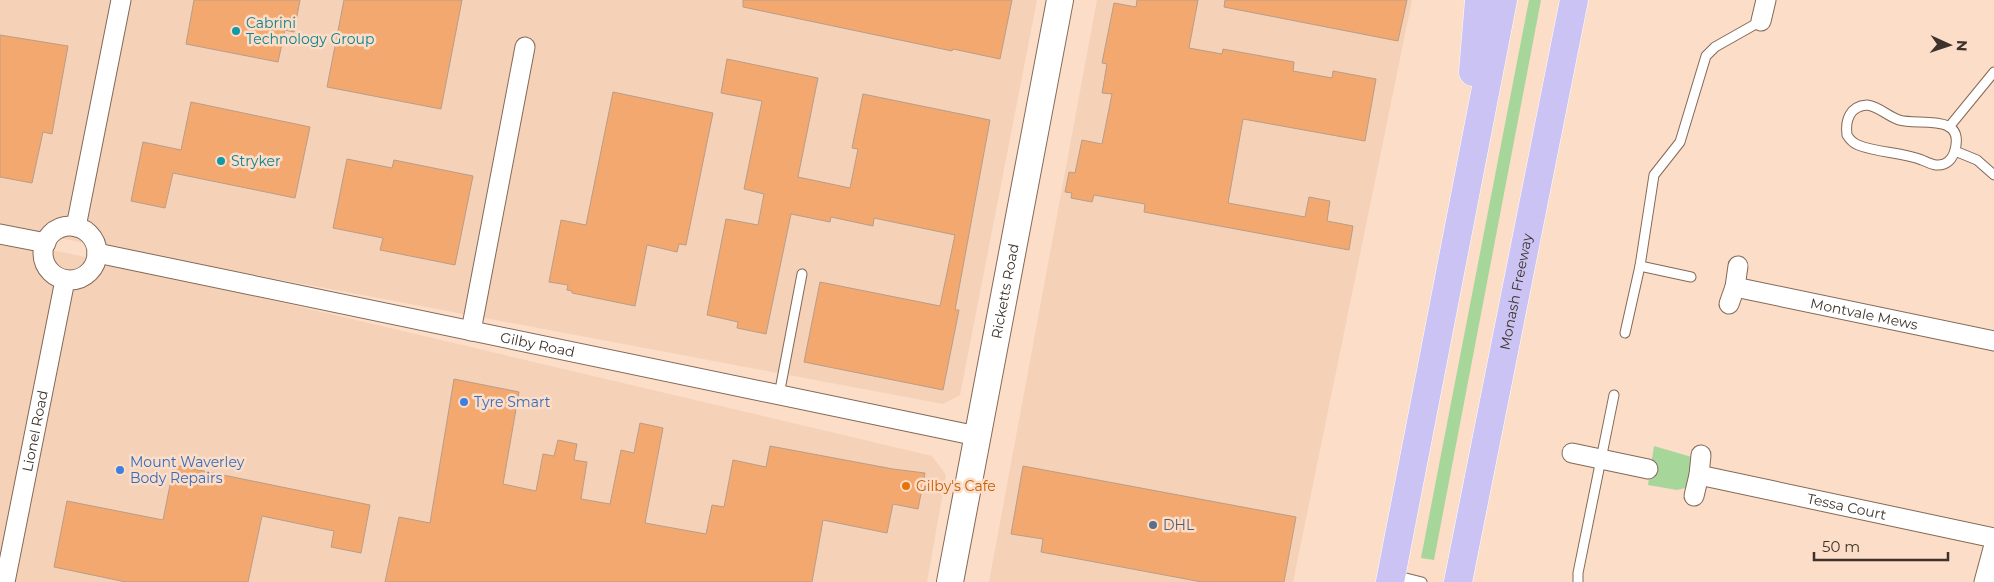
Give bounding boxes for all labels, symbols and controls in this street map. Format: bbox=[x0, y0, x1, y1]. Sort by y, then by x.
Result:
place label: Cabrini Technology Group bbox=[246, 14, 374, 48]
north arrow bbox=[1924, 20, 1974, 70]
marker: Cabrini Technology Group bbox=[230, 25, 242, 37]
text: N bbox=[1953, 40, 1971, 52]
place label: Stryker bbox=[231, 152, 281, 170]
marker: Stryker bbox=[215, 155, 227, 167]
street label: Monash Freeway bbox=[1495, 231, 1536, 352]
street label: Ricketts Road bbox=[987, 242, 1023, 340]
street label: Montvale Mews bbox=[1809, 294, 1920, 334]
street label: Gilby Road bbox=[499, 328, 576, 361]
street label: Lionel Road bbox=[18, 389, 52, 473]
place label: Tyre Smart bbox=[474, 393, 551, 411]
marker: Tyre Smart bbox=[458, 396, 470, 408]
place label: Mount Waverley Body Repairs bbox=[130, 453, 245, 487]
marker: Mount Waverley Body Repairs bbox=[114, 464, 126, 476]
place label: Gilby's Cafe bbox=[916, 477, 996, 495]
marker: Gilby's Cafe bbox=[900, 480, 912, 492]
street label: Tessa Court bbox=[1805, 489, 1888, 524]
place label: DHL bbox=[1163, 516, 1195, 534]
marker: DHL bbox=[1147, 519, 1159, 531]
scale bar bbox=[1814, 530, 1948, 562]
text: 50 m bbox=[1822, 537, 1860, 556]

